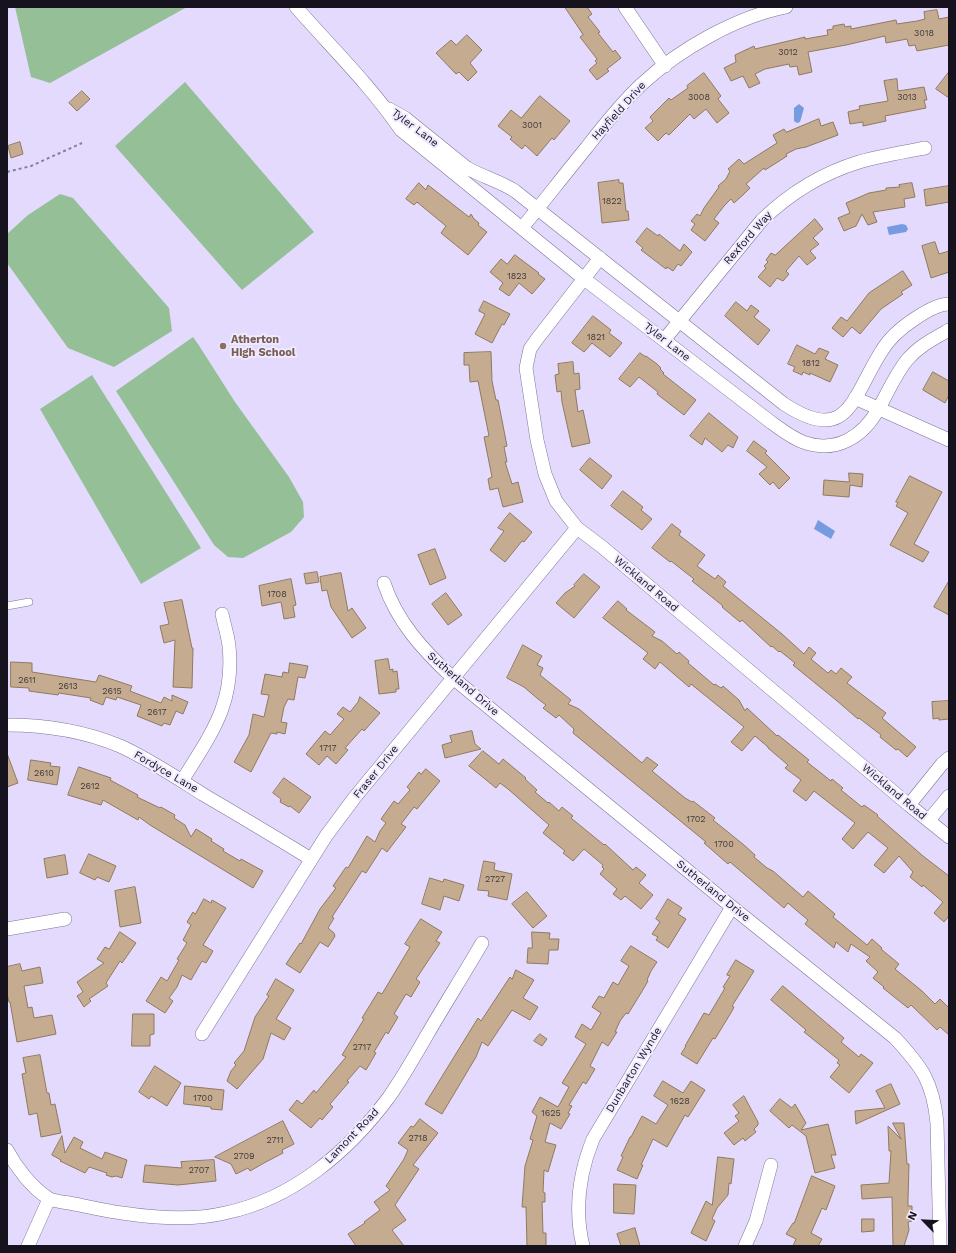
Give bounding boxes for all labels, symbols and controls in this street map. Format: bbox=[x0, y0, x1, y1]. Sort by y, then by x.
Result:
house number: 3018 bbox=[914, 28, 934, 38]
house number: 3012 bbox=[778, 47, 798, 57]
street label: Hayfield Drive bbox=[589, 79, 649, 143]
house number: 3008 bbox=[688, 92, 710, 102]
house number: 3013 bbox=[897, 92, 917, 102]
street label: Tyler Lane bbox=[389, 106, 441, 150]
house number: 3001 bbox=[522, 120, 542, 130]
house number: 1822 bbox=[602, 196, 622, 206]
street label: Rexford Way bbox=[721, 209, 775, 267]
house number: 1823 bbox=[507, 271, 527, 281]
street label: Tyler Lane bbox=[641, 320, 693, 364]
house number: 1821 bbox=[587, 332, 605, 342]
place label: Atherton High School bbox=[231, 333, 295, 359]
marker: Atherton High School bbox=[218, 341, 228, 351]
house number: 1812 bbox=[802, 358, 820, 368]
street label: Wickland Road bbox=[611, 553, 681, 615]
house number: 1708 bbox=[267, 589, 287, 599]
street label: Sutherland Drive bbox=[425, 649, 501, 719]
house number: 2611 bbox=[18, 675, 36, 685]
house number: 2613 bbox=[58, 681, 78, 691]
house number: 2615 bbox=[102, 686, 122, 696]
house number: 2617 bbox=[147, 707, 167, 717]
house number: 1717 bbox=[319, 743, 337, 753]
street label: Fraser Drive bbox=[351, 743, 401, 801]
street label: Fordyce Lane bbox=[132, 748, 200, 796]
street label: Wickland Road bbox=[859, 761, 929, 823]
house number: 2610 bbox=[34, 768, 54, 778]
house number: 2612 bbox=[80, 781, 100, 791]
house number: 1702 bbox=[686, 814, 706, 824]
house number: 1700 bbox=[714, 839, 734, 849]
street label: Sutherland Drive bbox=[674, 857, 752, 925]
house number: 2727 bbox=[485, 874, 505, 884]
street label: Dunbarton Wynde bbox=[603, 1025, 665, 1115]
house number: 2717 bbox=[353, 1042, 371, 1052]
house number: 1700 bbox=[193, 1093, 213, 1103]
house number: 1628 bbox=[670, 1096, 690, 1106]
street label: Lamont Road bbox=[322, 1106, 382, 1166]
house number: 1625 bbox=[541, 1108, 561, 1118]
house number: 2718 bbox=[408, 1133, 428, 1143]
house number: 2711 bbox=[266, 1135, 284, 1145]
house number: 2709 bbox=[233, 1151, 255, 1161]
house number: 2707 bbox=[189, 1165, 209, 1175]
north arrow bbox=[904, 1201, 944, 1241]
text: N bbox=[905, 1210, 920, 1222]

